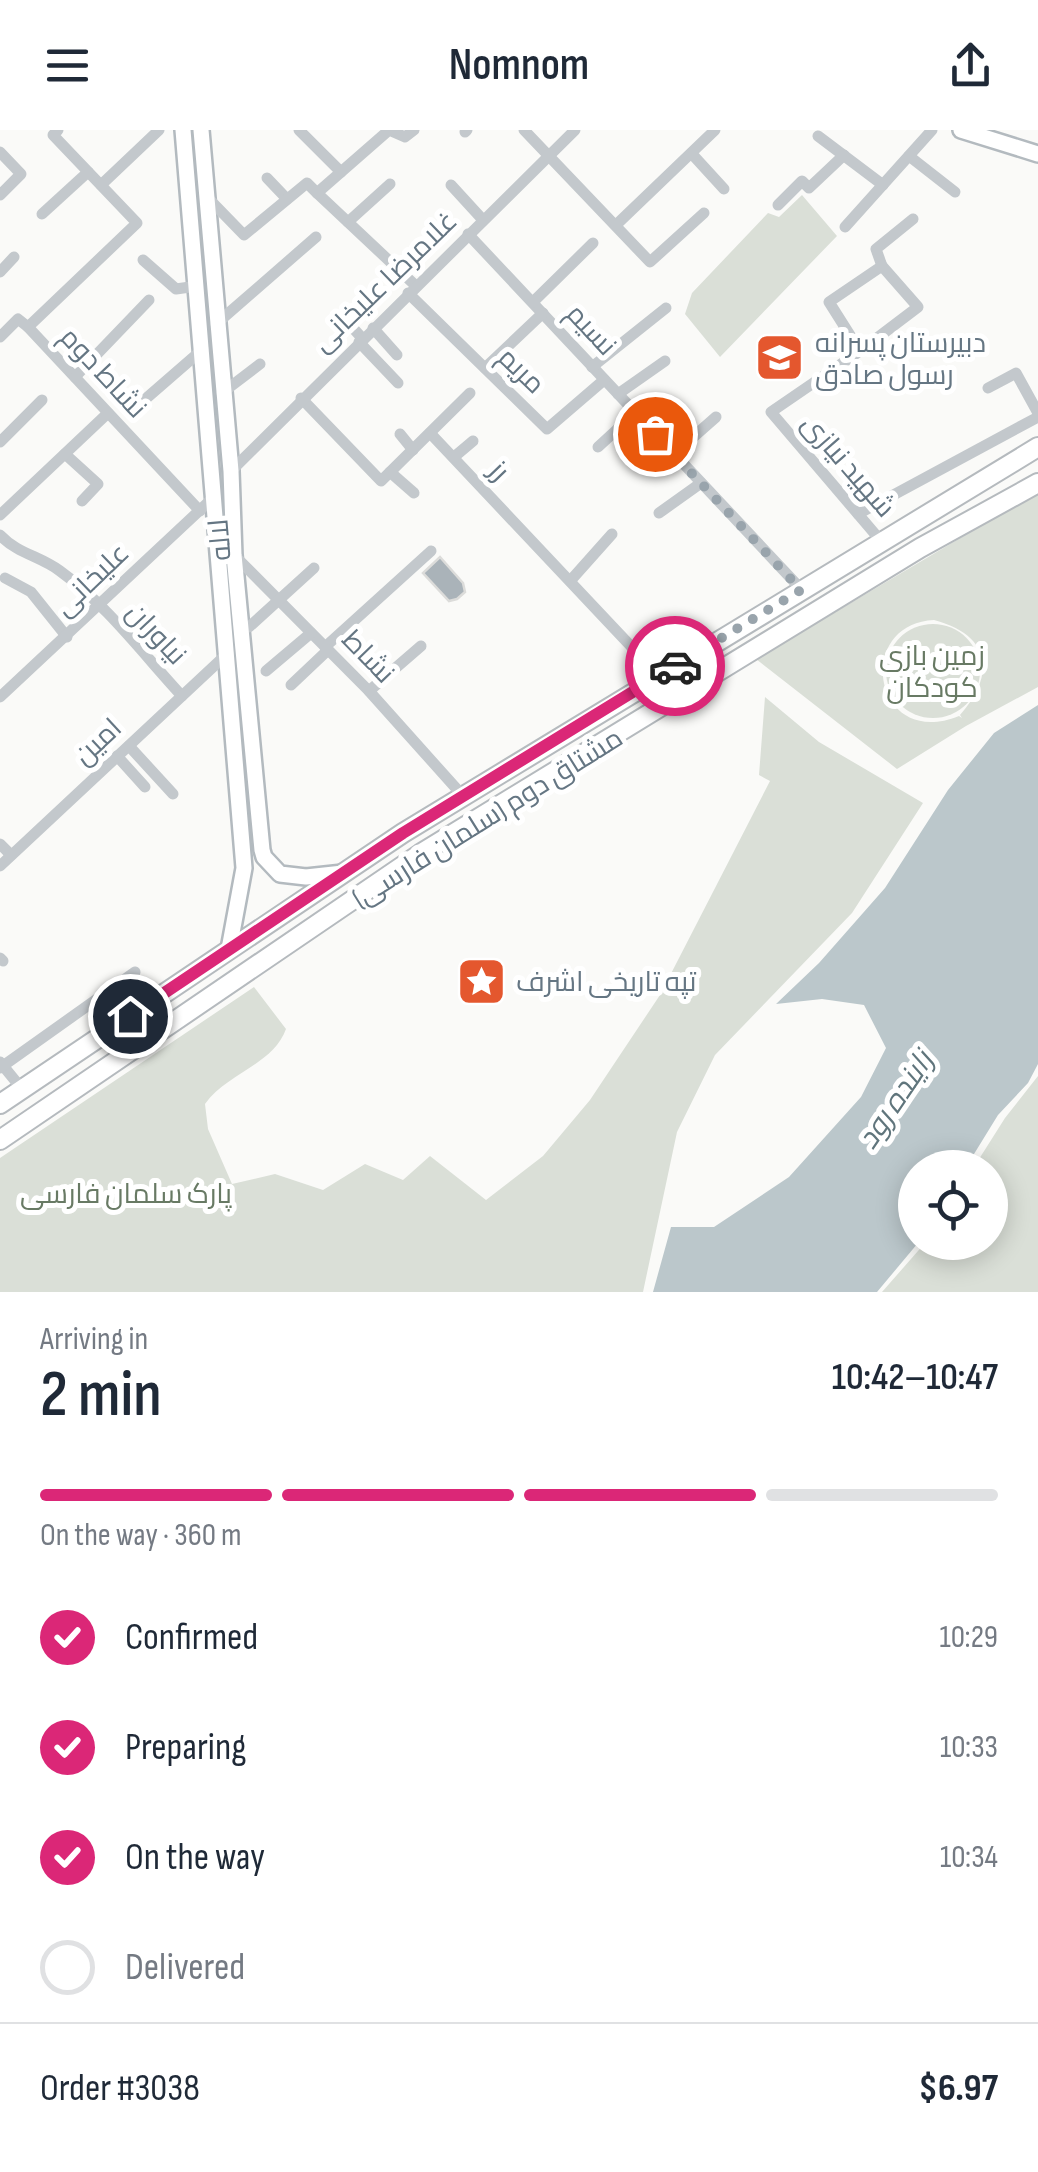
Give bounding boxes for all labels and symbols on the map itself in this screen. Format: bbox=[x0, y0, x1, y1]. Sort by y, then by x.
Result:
street label: غلامرضا علیخانی bbox=[306, 205, 464, 359]
street label: نسیم bbox=[558, 297, 623, 364]
street label: نشاط دوم bbox=[51, 321, 153, 427]
place label: دبیرستان پسرانه رسول صادق bbox=[815, 327, 986, 392]
school or university icon: دبیرستان پسرانه رسول صادق bbox=[754, 332, 806, 384]
street label: مریم bbox=[489, 341, 551, 403]
pin bbox=[613, 392, 698, 477]
street label: شهید نیازی bbox=[794, 408, 902, 524]
street label: رز bbox=[481, 453, 516, 488]
street label: لاله bbox=[202, 518, 239, 562]
street label: علیخانی bbox=[48, 537, 136, 623]
street label: نیاوران bbox=[119, 596, 193, 672]
courier bbox=[625, 616, 725, 716]
street label: نشاط bbox=[335, 624, 401, 691]
park label: زمین بازی کودکان bbox=[879, 640, 985, 705]
street label: امین bbox=[67, 712, 129, 772]
street label: مشتاق دوم (سلمان فارسی) bbox=[347, 721, 630, 917]
place icon: تپه تاریخی اشرف bbox=[455, 955, 507, 1007]
place label: تپه تاریخی اشرف bbox=[516, 966, 697, 999]
pin bbox=[88, 974, 173, 1059]
water label: زاینده رود bbox=[850, 1042, 943, 1156]
park label: پارک سلمان فارسی bbox=[20, 1178, 233, 1212]

